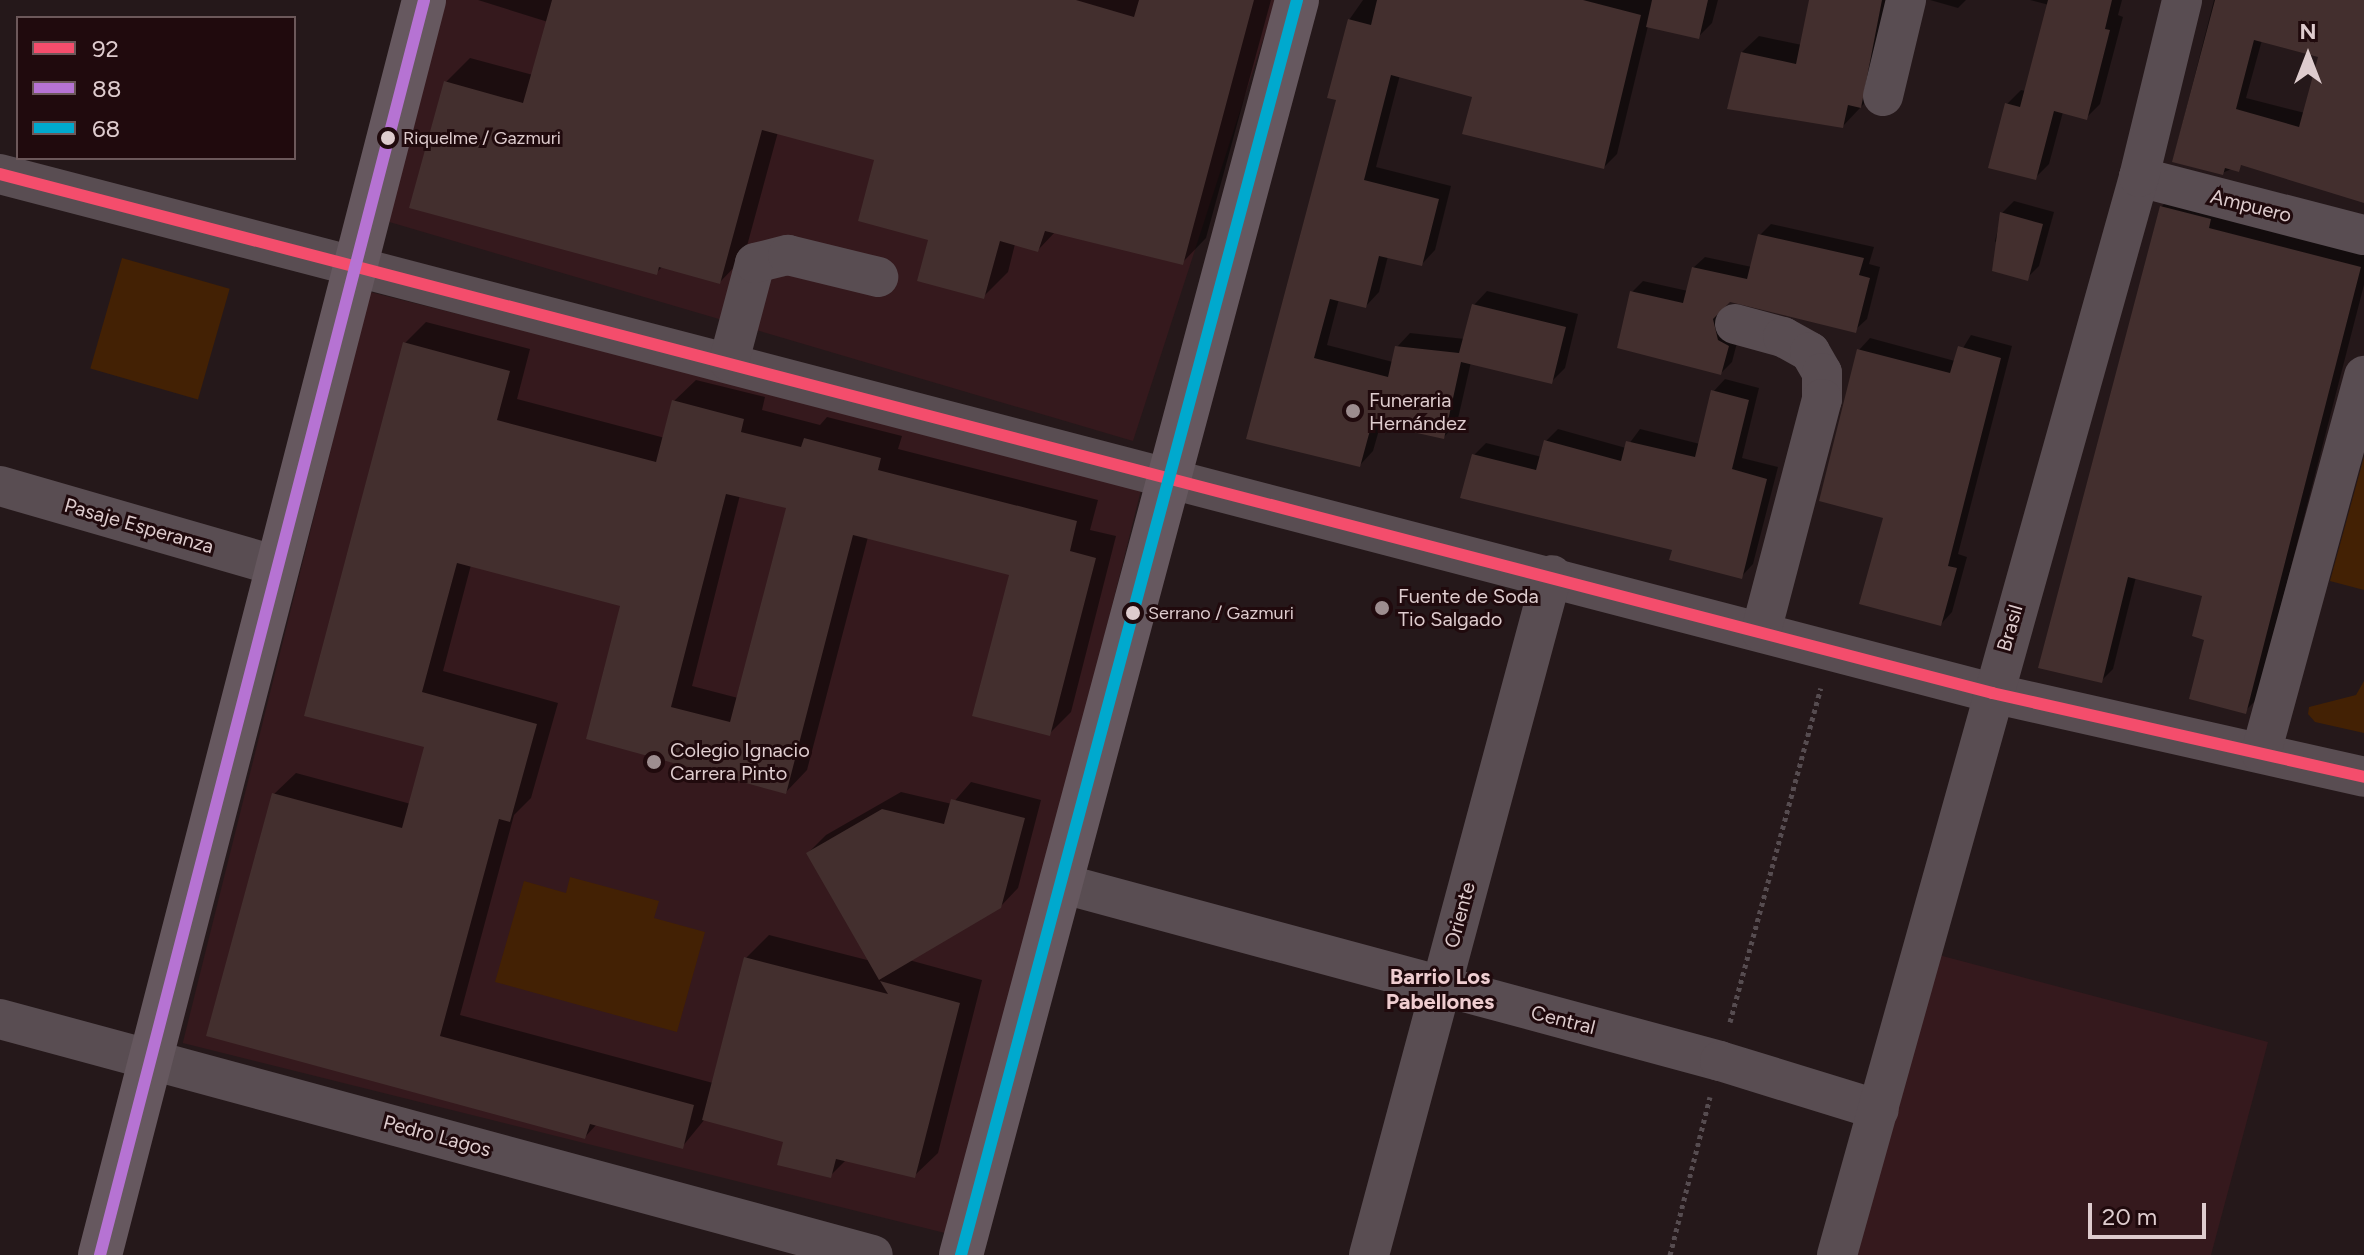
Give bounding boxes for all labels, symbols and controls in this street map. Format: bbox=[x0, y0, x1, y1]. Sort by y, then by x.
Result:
legend bbox=[16, 16, 296, 160]
north arrow bbox=[2268, 16, 2348, 96]
text: N bbox=[2299, 18, 2317, 45]
text: 92 bbox=[92, 34, 119, 63]
text: 88 bbox=[92, 74, 121, 103]
text: 68 bbox=[92, 114, 120, 143]
place label: Riquelme / Gazmuri bbox=[403, 127, 561, 149]
marker: Riquelme / Gazmuri bbox=[380, 130, 396, 146]
street label: Ampuero bbox=[2208, 184, 2294, 228]
place label: Funeraria Hernández bbox=[1369, 388, 1467, 435]
marker: Funeraria Hernández bbox=[1344, 402, 1362, 420]
street label: Pasaje Esperanza bbox=[61, 493, 217, 559]
place label: Fuente de Soda Tio Salgado bbox=[1398, 584, 1539, 631]
marker: Fuente de Soda Tio Salgado bbox=[1373, 599, 1391, 617]
place label: Serrano / Gazmuri bbox=[1148, 602, 1294, 624]
street label: Brasil bbox=[1992, 602, 2028, 654]
marker: Serrano / Gazmuri bbox=[1125, 605, 1141, 621]
place label: Colegio Ignacio Carrera Pinto bbox=[670, 738, 810, 785]
marker: Colegio Ignacio Carrera Pinto bbox=[645, 753, 663, 771]
street label: Oriente bbox=[1440, 879, 1480, 951]
district label: Barrio Los Pabellones bbox=[1386, 963, 1494, 1014]
street label: Central bbox=[1528, 1000, 1598, 1040]
street label: Pedro Lagos bbox=[380, 1110, 494, 1162]
scale bar bbox=[2092, 1187, 2210, 1237]
text: 20 m bbox=[2102, 1202, 2157, 1231]

